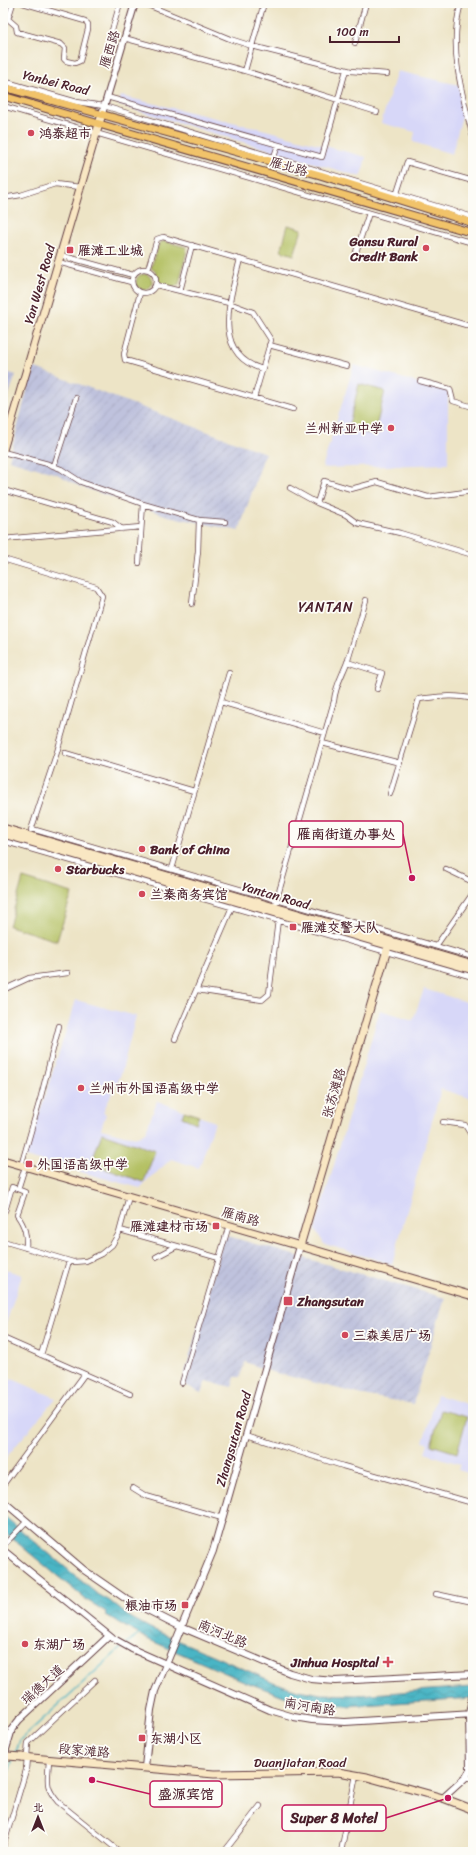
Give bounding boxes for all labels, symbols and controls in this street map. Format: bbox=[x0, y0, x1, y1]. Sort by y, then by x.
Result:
scale bar bbox=[330, 18, 399, 44]
text: 100 m bbox=[336, 21, 369, 43]
street label: 雁西路 bbox=[93, 27, 126, 71]
street label: Yanbei Road bbox=[20, 63, 93, 102]
place label: 鸿泰超市 bbox=[39, 122, 91, 145]
marker: 鸿泰超市 bbox=[26, 128, 36, 138]
street label: 雁北路 bbox=[267, 150, 311, 183]
place label: Gansu Rural Credit Bank bbox=[349, 230, 419, 268]
place label: 雁滩工业城 bbox=[78, 239, 143, 262]
street label: Yan West Road bbox=[17, 241, 62, 327]
marker: Gansu Rural Credit Bank bbox=[421, 243, 431, 253]
marker: 雁滩工业城 bbox=[65, 245, 75, 255]
place label: 兰州新亚中学 bbox=[305, 417, 383, 440]
marker: 兰州新亚中学 bbox=[386, 423, 396, 433]
district label: YANTAN bbox=[298, 595, 354, 620]
callout: 雁南街道办事处 bbox=[289, 821, 403, 847]
text: 雁南街道办事处 bbox=[297, 822, 395, 847]
place label: Bank of China bbox=[150, 838, 230, 861]
marker: Bank of China bbox=[137, 844, 147, 854]
place label: Starbucks bbox=[65, 858, 125, 881]
marker: Starbucks bbox=[53, 864, 63, 874]
street label: Yantan Road bbox=[239, 875, 314, 916]
place label: 兰秦商务宾馆 bbox=[150, 883, 228, 906]
marker: 兰秦商务宾馆 bbox=[137, 889, 147, 899]
place label: 雁滩交警大队 bbox=[301, 916, 379, 939]
marker: 雁滩交警大队 bbox=[288, 922, 298, 932]
street label: 张苏滩路 bbox=[315, 1065, 352, 1121]
place label: 兰州市外国语高级中学 bbox=[89, 1077, 219, 1100]
marker: 兰州市外国语高级中学 bbox=[76, 1083, 86, 1093]
place label: 外国语高级中学 bbox=[37, 1153, 128, 1176]
marker: 外国语高级中学 bbox=[24, 1159, 34, 1169]
street label: 雁南路 bbox=[219, 1200, 263, 1233]
place label: 雁滩建材市场 bbox=[130, 1215, 208, 1238]
marker: 雁滩建材市场 bbox=[211, 1221, 221, 1231]
place label: Zhangsutan bbox=[296, 1290, 365, 1313]
marker: Zhangsutan bbox=[282, 1295, 294, 1307]
place label: 三森美居广场 bbox=[353, 1324, 431, 1347]
marker: 三森美居广场 bbox=[340, 1330, 350, 1340]
street label: Zhangsutan Road bbox=[209, 1388, 258, 1489]
place label: 粮油市场 bbox=[125, 1594, 177, 1617]
marker: 粮油市场 bbox=[180, 1600, 190, 1610]
street label: 南河北路 bbox=[194, 1613, 251, 1654]
place label: 东湖广场 bbox=[33, 1633, 85, 1656]
marker: 东湖广场 bbox=[20, 1639, 30, 1649]
place label: Jinhua Hospital bbox=[290, 1651, 380, 1674]
marker: Jinhua Hospital bbox=[382, 1656, 394, 1668]
street label: 瑞德大道 bbox=[15, 1658, 69, 1710]
street label: 南河南路 bbox=[282, 1691, 337, 1722]
place label: 东湖小区 bbox=[150, 1727, 202, 1750]
marker: 东湖小区 bbox=[137, 1733, 147, 1743]
street label: 段家滩路 bbox=[57, 1737, 111, 1764]
street label: Duanjiatan Road bbox=[254, 1751, 347, 1774]
callout: 盛源宾馆 bbox=[150, 1781, 222, 1807]
text: 盛源宾馆 bbox=[158, 1782, 214, 1807]
north arrow bbox=[18, 1797, 58, 1837]
text: 北 bbox=[33, 1798, 44, 1817]
callout: Super 8 Motel bbox=[282, 1805, 386, 1831]
text: Super 8 Motel bbox=[289, 1806, 379, 1831]

